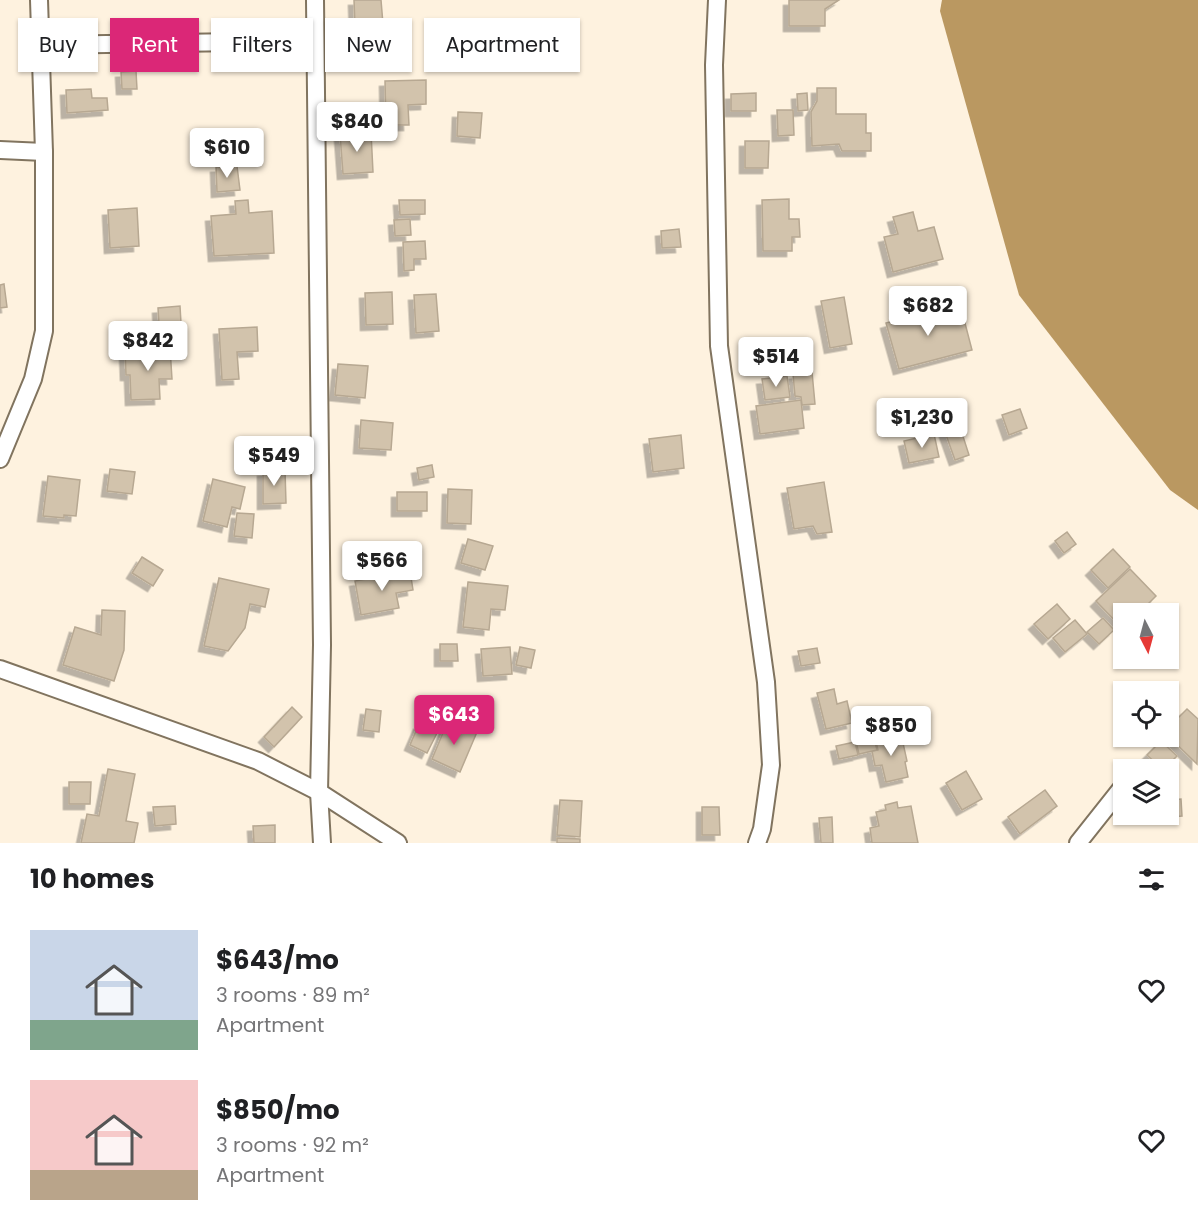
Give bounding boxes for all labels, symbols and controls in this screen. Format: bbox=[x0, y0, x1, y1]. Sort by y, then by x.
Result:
chip: Buy bbox=[18, 18, 98, 72]
chip: Rent bbox=[110, 18, 199, 72]
chip: Filters bbox=[211, 18, 313, 72]
chip: New bbox=[325, 18, 412, 72]
chip: Apartment bbox=[424, 18, 580, 72]
pin: $840 bbox=[321, 102, 393, 153]
text: $840 bbox=[331, 107, 383, 135]
pin: $610 bbox=[191, 128, 263, 179]
text: $610 bbox=[204, 133, 250, 161]
pin: $682 bbox=[892, 286, 964, 337]
text: $682 bbox=[903, 291, 953, 319]
pin: $842 bbox=[112, 321, 184, 372]
text: $842 bbox=[122, 326, 174, 354]
pin: $514 bbox=[740, 337, 812, 388]
text: $514 bbox=[752, 342, 800, 370]
pin: $1,230 bbox=[873, 398, 971, 449]
text: $1,230 bbox=[891, 403, 953, 431]
pin: $549 bbox=[238, 436, 310, 487]
text: $549 bbox=[248, 441, 300, 469]
pin: $566 bbox=[346, 541, 418, 592]
text: $566 bbox=[356, 546, 408, 574]
north arrow bbox=[1113, 603, 1179, 669]
map controls bbox=[1113, 603, 1179, 825]
button: locate bbox=[1113, 681, 1179, 747]
pin: $643 bbox=[418, 695, 490, 746]
text: $643 bbox=[428, 700, 480, 728]
pin: $850 bbox=[855, 706, 927, 757]
text: $850 bbox=[865, 711, 917, 739]
button: layers bbox=[1113, 759, 1179, 825]
text: 10 homes bbox=[30, 861, 154, 897]
icon: filters bbox=[1135, 863, 1168, 896]
text: $643/mo bbox=[216, 942, 339, 978]
icon: home bbox=[78, 954, 150, 1026]
icon: heart bbox=[1135, 974, 1168, 1007]
text: 3 rooms · 89 m² bbox=[216, 981, 370, 1009]
text: Apartment bbox=[216, 1011, 324, 1039]
text: $850/mo bbox=[216, 1092, 340, 1128]
icon: home bbox=[78, 1104, 150, 1176]
icon: heart bbox=[1135, 1124, 1168, 1157]
text: 3 rooms · 92 m² bbox=[216, 1131, 369, 1159]
text: Apartment bbox=[216, 1161, 324, 1189]

